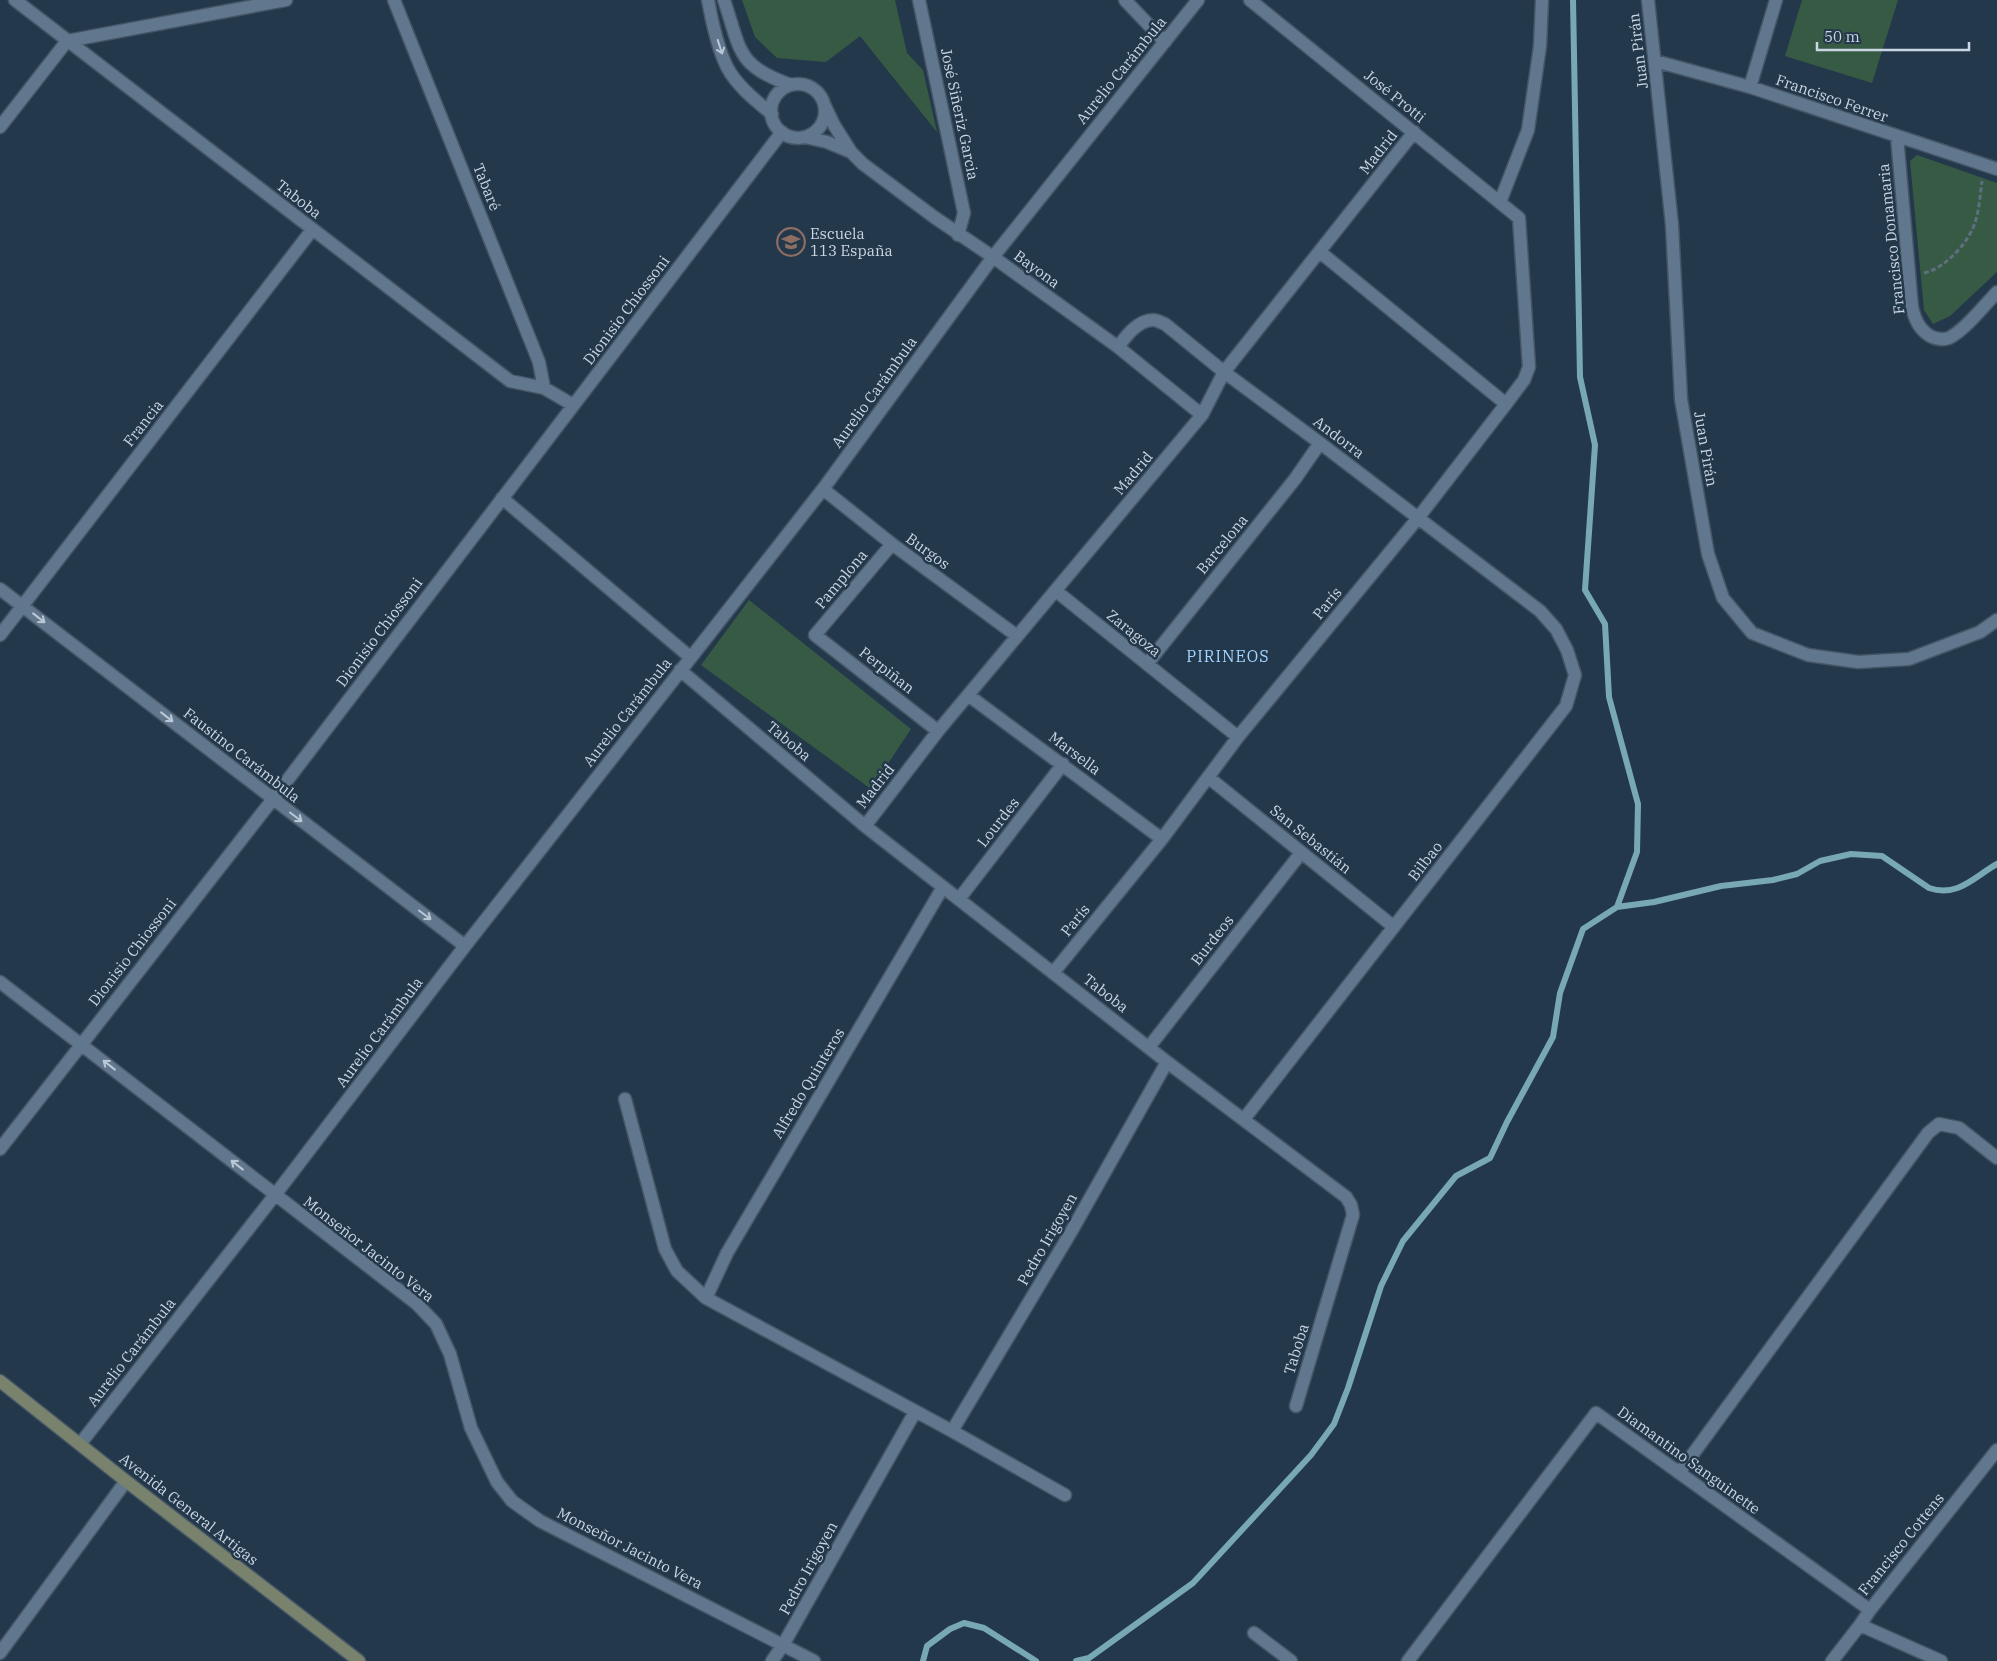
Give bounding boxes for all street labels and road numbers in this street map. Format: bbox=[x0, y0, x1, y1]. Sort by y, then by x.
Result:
street label: Aurelio Carámbula bbox=[1072, 12, 1170, 128]
street label: Juan Pirán bbox=[1624, 12, 1652, 90]
street label: José Siñeriz Garcia bbox=[937, 46, 983, 182]
street label: José Protti bbox=[1360, 65, 1430, 127]
street label: Francisco Ferrer bbox=[1773, 70, 1891, 126]
street label: Madrid bbox=[1355, 126, 1401, 178]
street label: Tabaré bbox=[469, 161, 505, 213]
street label: Francisco Donamaria bbox=[1874, 163, 1908, 315]
street label: Taboba bbox=[273, 175, 325, 223]
street label: Bayona bbox=[1010, 246, 1064, 292]
street label: Dionisio Chiossoni bbox=[579, 251, 673, 368]
street label: Aurelio Carámbula bbox=[827, 333, 921, 451]
street label: Francia bbox=[119, 396, 167, 450]
street label: Juan Pirán bbox=[1690, 410, 1722, 488]
street label: Andorra bbox=[1310, 412, 1368, 462]
street label: Madrid bbox=[1109, 447, 1157, 499]
street label: Barcelona bbox=[1192, 510, 1252, 578]
street label: Burgos bbox=[902, 529, 954, 573]
street label: Pamplona bbox=[811, 545, 871, 613]
street label: Dionisio Chiossoni bbox=[332, 573, 426, 690]
street label: París bbox=[1308, 583, 1346, 623]
street label: Zaragoza bbox=[1103, 605, 1165, 661]
street label: Perpiñan bbox=[856, 642, 919, 698]
street label: Aurelio Carámbula bbox=[579, 654, 675, 770]
street label: Faustino Carámbula bbox=[180, 704, 304, 806]
street label: Taboba bbox=[763, 717, 815, 765]
street label: Marsella bbox=[1045, 727, 1105, 779]
street label: Madrid bbox=[852, 760, 898, 812]
street label: Lourdes bbox=[973, 793, 1023, 851]
street label: San Sebastián bbox=[1266, 800, 1356, 878]
street label: Bilbao bbox=[1404, 837, 1446, 885]
street label: Dionisio Chiossoni bbox=[84, 894, 180, 1010]
street label: París bbox=[1056, 900, 1094, 940]
street label: Burdeos bbox=[1186, 911, 1238, 969]
street label: Taboba bbox=[1080, 969, 1132, 1017]
street label: Aurelio Carámbula bbox=[331, 973, 427, 1091]
street label: Alfredo Quinteros bbox=[767, 1024, 849, 1142]
street label: Pedro Irigoyen bbox=[1013, 1189, 1081, 1289]
street label: Monseñor Jacinto Vera bbox=[300, 1192, 438, 1306]
street label: Aurelio Carámbula bbox=[83, 1294, 179, 1410]
street label: Taboba bbox=[1279, 1321, 1313, 1377]
street label: Diamantino Sanguinette bbox=[1614, 1402, 1764, 1518]
street label: Avenida General Artigas bbox=[116, 1449, 262, 1569]
street label: Francisco Cottens bbox=[1854, 1489, 1948, 1599]
street label: Monseñor Jacinto Vera bbox=[554, 1503, 706, 1593]
street label: Pedro Irigoyen bbox=[775, 1518, 842, 1618]

